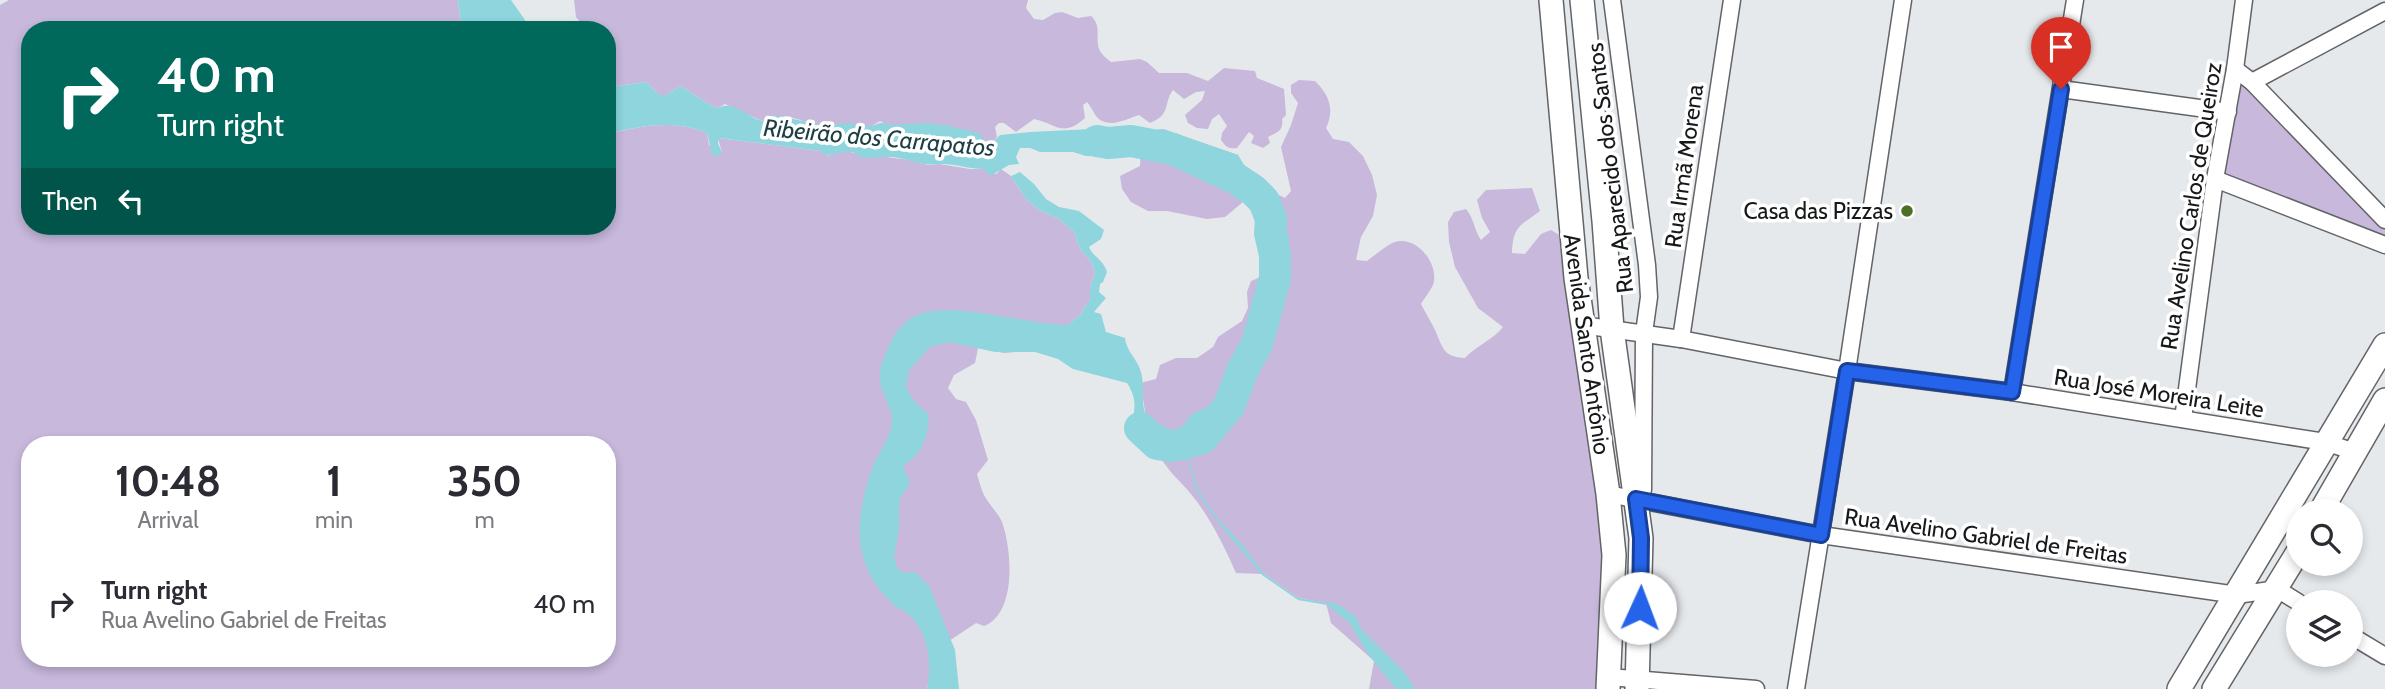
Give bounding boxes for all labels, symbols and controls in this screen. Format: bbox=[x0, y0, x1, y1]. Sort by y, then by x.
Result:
pin bbox=[2031, 17, 2091, 89]
icon: arrive bbox=[2042, 28, 2080, 66]
street label: Rua Aparecido dos Santos bbox=[1581, 41, 1639, 295]
text: 40 m bbox=[157, 45, 276, 104]
icon: right bbox=[42, 49, 133, 140]
street label: Rua Avelino Carlos de Queiroz bbox=[2154, 60, 2228, 352]
street label: Rua Irmã Morena bbox=[1659, 82, 1709, 250]
text: Turn right bbox=[157, 105, 284, 144]
water label: Ribeirão dos Carrapatos bbox=[762, 113, 996, 162]
icon: left bbox=[112, 182, 150, 220]
text: Then bbox=[42, 185, 98, 217]
place label: Casa das Pizzas bbox=[1743, 197, 1893, 225]
marker: Casa das Pizzas bbox=[1899, 203, 1915, 219]
street label: Avenida Santo Antônio bbox=[1558, 232, 1616, 456]
street label: Rua José Moreira Leite bbox=[2052, 363, 2266, 423]
text: 10:48 bbox=[115, 455, 221, 507]
text: 1 bbox=[326, 455, 342, 507]
text: 350 bbox=[447, 455, 522, 507]
map controls bbox=[2286, 499, 2363, 667]
button: search bbox=[2286, 499, 2363, 576]
street label: Rua Avelino Gabriel de Freitas bbox=[1843, 502, 2129, 570]
text: Arrival bbox=[137, 506, 199, 534]
text: min bbox=[315, 506, 353, 534]
text: m bbox=[474, 506, 495, 534]
position arrow bbox=[1603, 571, 1677, 645]
text: Turn right bbox=[101, 574, 207, 606]
icon: right bbox=[42, 585, 80, 623]
text: 40 m bbox=[533, 588, 595, 620]
button: layers bbox=[2286, 590, 2363, 667]
text: Rua Avelino Gabriel de Freitas bbox=[101, 606, 387, 634]

